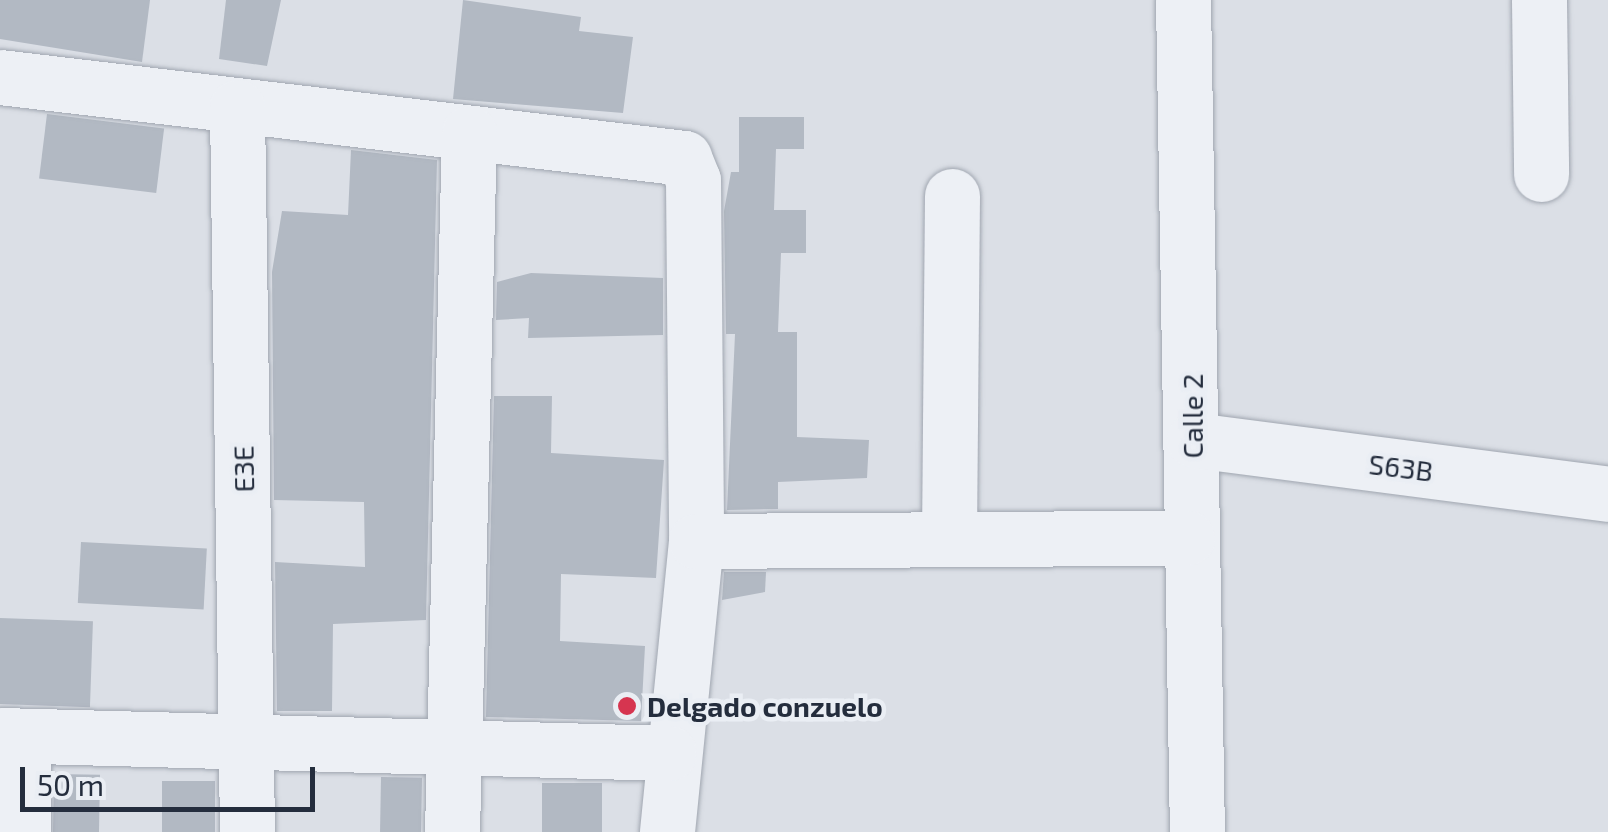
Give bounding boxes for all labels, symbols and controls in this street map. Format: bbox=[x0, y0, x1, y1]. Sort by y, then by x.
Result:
street label: Calle 2 bbox=[1175, 374, 1209, 458]
street label: E3E bbox=[226, 445, 260, 493]
street label: S63B bbox=[1367, 446, 1435, 488]
place label: Delgado conzuelo bbox=[647, 689, 883, 723]
marker: Delgado conzuelo bbox=[616, 695, 638, 717]
scale bar bbox=[25, 747, 320, 809]
text: 50 m bbox=[37, 766, 104, 802]

